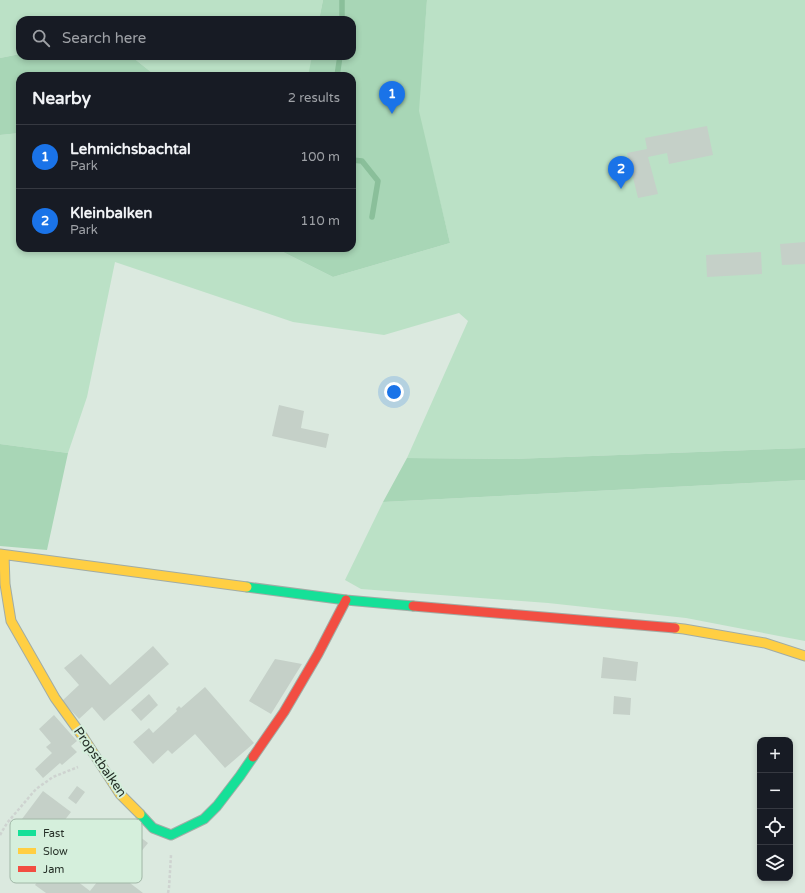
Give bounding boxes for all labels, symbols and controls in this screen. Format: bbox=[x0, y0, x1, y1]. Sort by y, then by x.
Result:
search box bbox=[16, 16, 356, 60]
icon: search bbox=[30, 27, 52, 49]
text: Search here bbox=[62, 29, 146, 47]
pin: 1 bbox=[379, 81, 405, 114]
text: Nearby bbox=[32, 88, 91, 109]
text: 2 results bbox=[288, 90, 340, 106]
text: Lehmichsbachtal bbox=[70, 140, 191, 158]
text: 1 bbox=[41, 149, 49, 165]
text: 100 m bbox=[300, 149, 340, 165]
pin: 2 bbox=[608, 156, 634, 189]
text: Park bbox=[70, 158, 98, 174]
text: Kleinbalken bbox=[70, 204, 152, 222]
text: 2 bbox=[41, 213, 49, 229]
text: 110 m bbox=[300, 213, 340, 229]
text: Park bbox=[70, 222, 98, 238]
your location bbox=[384, 382, 404, 402]
street label: Propstbalken bbox=[70, 724, 130, 800]
map controls bbox=[757, 737, 793, 881]
button: + bbox=[757, 737, 793, 773]
button: − bbox=[757, 773, 793, 809]
button: locate bbox=[757, 809, 793, 845]
legend bbox=[10, 819, 142, 883]
text: Fast bbox=[43, 827, 64, 840]
text: Slow bbox=[43, 845, 68, 858]
button: layers bbox=[757, 845, 793, 881]
text: Jam bbox=[43, 863, 64, 876]

